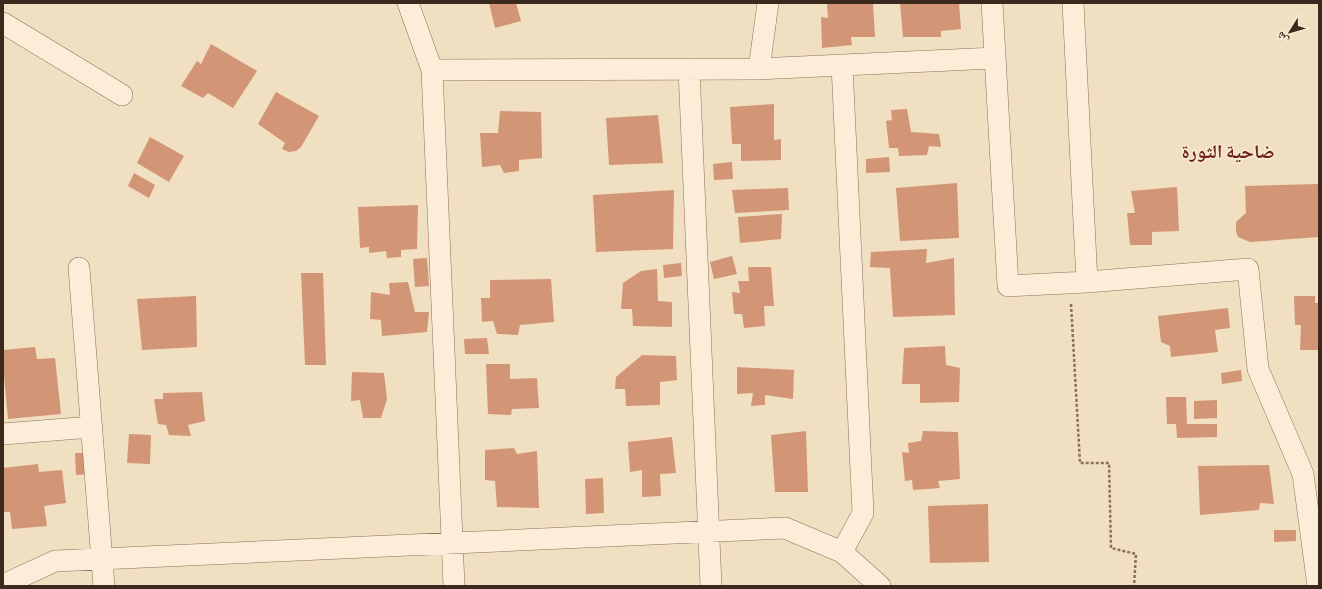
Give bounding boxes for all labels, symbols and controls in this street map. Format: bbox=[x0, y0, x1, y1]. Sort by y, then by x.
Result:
north arrow bbox=[1270, 12, 1310, 52]
text: ش bbox=[1274, 28, 1292, 46]
district label: ضاحية الثورة bbox=[1181, 140, 1275, 163]

